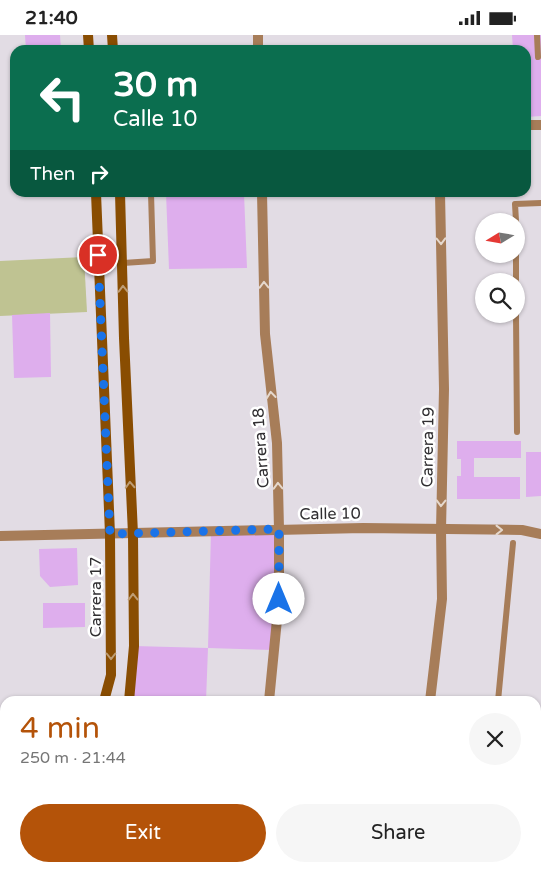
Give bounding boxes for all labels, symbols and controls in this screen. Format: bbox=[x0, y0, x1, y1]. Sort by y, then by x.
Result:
text: 21:40 bbox=[25, 7, 78, 29]
text: 30 m bbox=[113, 64, 198, 106]
icon: left bbox=[30, 65, 95, 130]
text: Calle 10 bbox=[113, 106, 197, 132]
icon: right bbox=[85, 160, 113, 188]
text: Then bbox=[30, 163, 75, 185]
north arrow bbox=[475, 213, 525, 263]
map controls bbox=[475, 213, 525, 323]
pin bbox=[77, 234, 119, 276]
one-way arrow bbox=[436, 238, 446, 245]
icon: arrive bbox=[84, 241, 112, 269]
button: search bbox=[475, 273, 525, 323]
one-way arrow bbox=[259, 281, 269, 289]
one-way arrow bbox=[118, 285, 128, 292]
one-way arrow bbox=[266, 390, 277, 398]
street label: Carrera 18 bbox=[248, 407, 274, 489]
street label: Carrera 19 bbox=[417, 407, 439, 487]
one-way arrow bbox=[125, 481, 136, 489]
one-way arrow bbox=[273, 482, 283, 490]
one-way arrow bbox=[436, 500, 446, 507]
street label: Calle 10 bbox=[299, 503, 361, 525]
one-way arrow bbox=[496, 525, 503, 535]
street label: Carrera 17 bbox=[86, 557, 106, 637]
position arrow bbox=[252, 572, 304, 624]
one-way arrow bbox=[128, 593, 139, 601]
one-way arrow bbox=[106, 652, 116, 660]
text: 4 min bbox=[20, 710, 100, 747]
button: close bbox=[469, 713, 521, 765]
text: 250 m · 21:44 bbox=[20, 748, 126, 768]
button: Exit bbox=[20, 804, 266, 862]
button: Share bbox=[276, 804, 521, 862]

